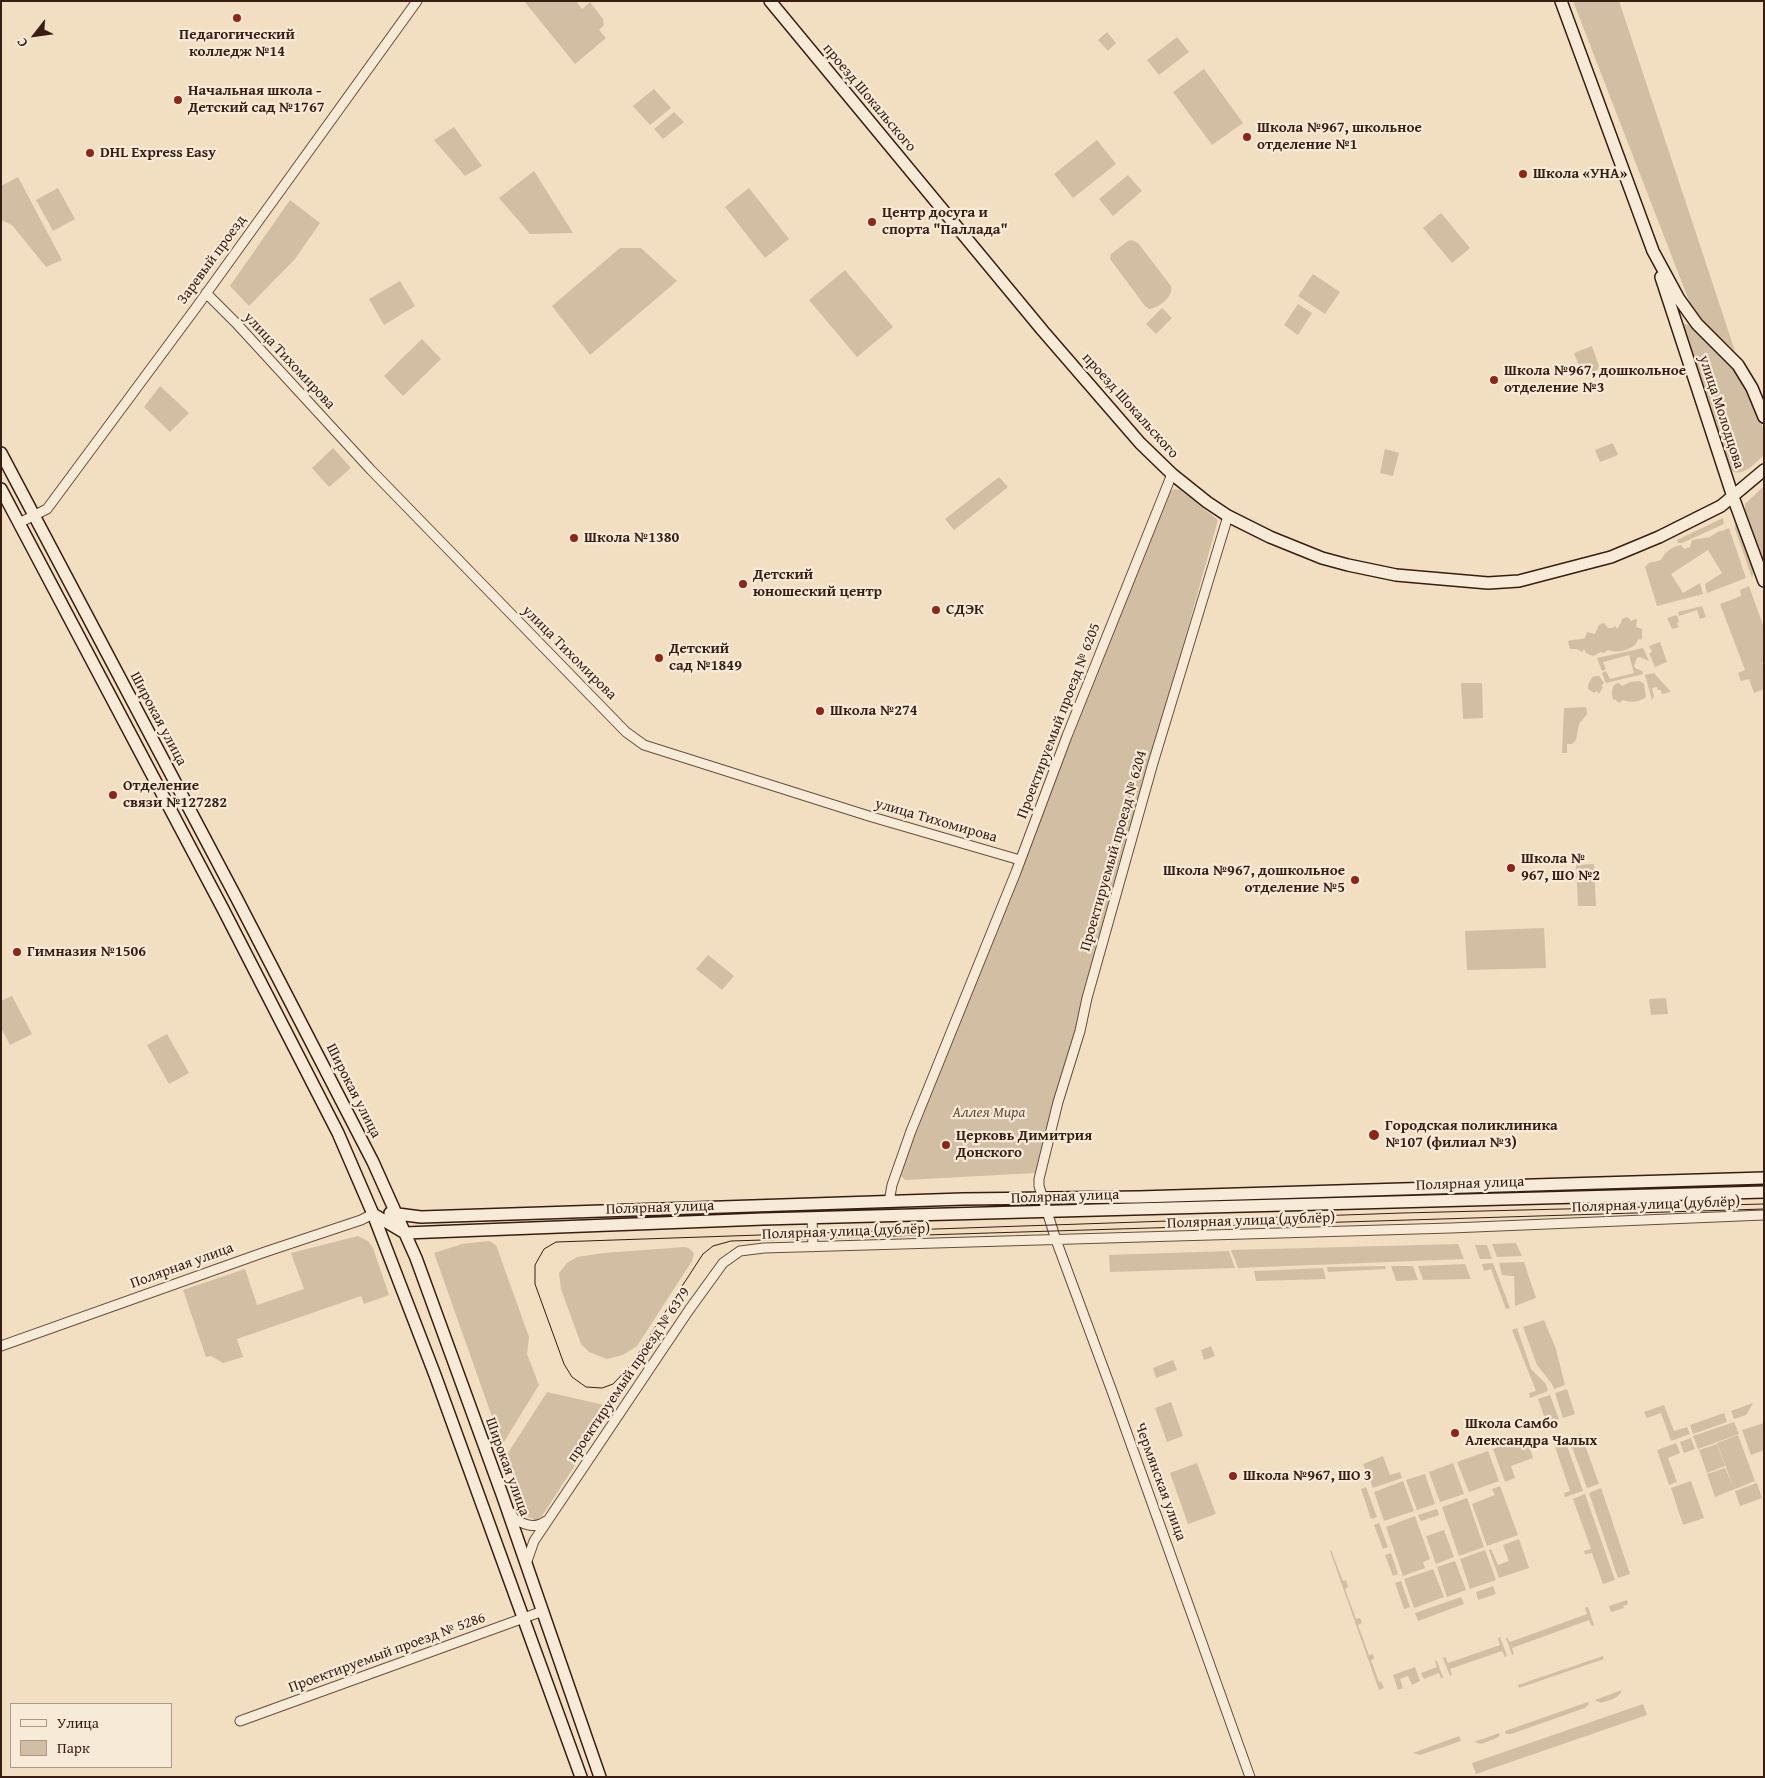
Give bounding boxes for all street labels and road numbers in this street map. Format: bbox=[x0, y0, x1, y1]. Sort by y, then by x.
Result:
street label: проезд Шокальского bbox=[818, 40, 920, 156]
street label: Заревый проезд bbox=[174, 212, 250, 308]
street label: улица Тихомирова bbox=[239, 309, 339, 413]
street label: проезд Шокальского bbox=[1078, 349, 1182, 463]
street label: улица Молодцова bbox=[1694, 353, 1748, 471]
street label: улица Тихомирова bbox=[518, 602, 620, 704]
street label: Проектируемый проезд № 6205 bbox=[1013, 621, 1105, 821]
street label: Широкая улица bbox=[126, 669, 190, 769]
street label: Проектируемый проезд № 6204 bbox=[1077, 748, 1151, 954]
street label: улица Тихомирова bbox=[873, 795, 999, 847]
street label: Широкая улица bbox=[321, 1041, 385, 1141]
street label: Полярная улица bbox=[1415, 1173, 1525, 1195]
street label: Полярная улица bbox=[1010, 1186, 1120, 1208]
street label: Полярная улица (дублёр) bbox=[1572, 1193, 1740, 1217]
street label: Полярная улица bbox=[605, 1197, 715, 1219]
street label: Полярная улица (дублёр) bbox=[1167, 1209, 1335, 1233]
street label: Полярная улица (дублёр) bbox=[762, 1220, 930, 1244]
street label: Полярная улица bbox=[128, 1239, 236, 1293]
street label: проектируемый проезд № 6379 bbox=[564, 1284, 694, 1466]
street label: Широкая улица bbox=[481, 1415, 533, 1519]
street label: Чермянская улица bbox=[1130, 1421, 1190, 1543]
street label: Проектируемый проезд № 5286 bbox=[286, 1609, 488, 1697]

